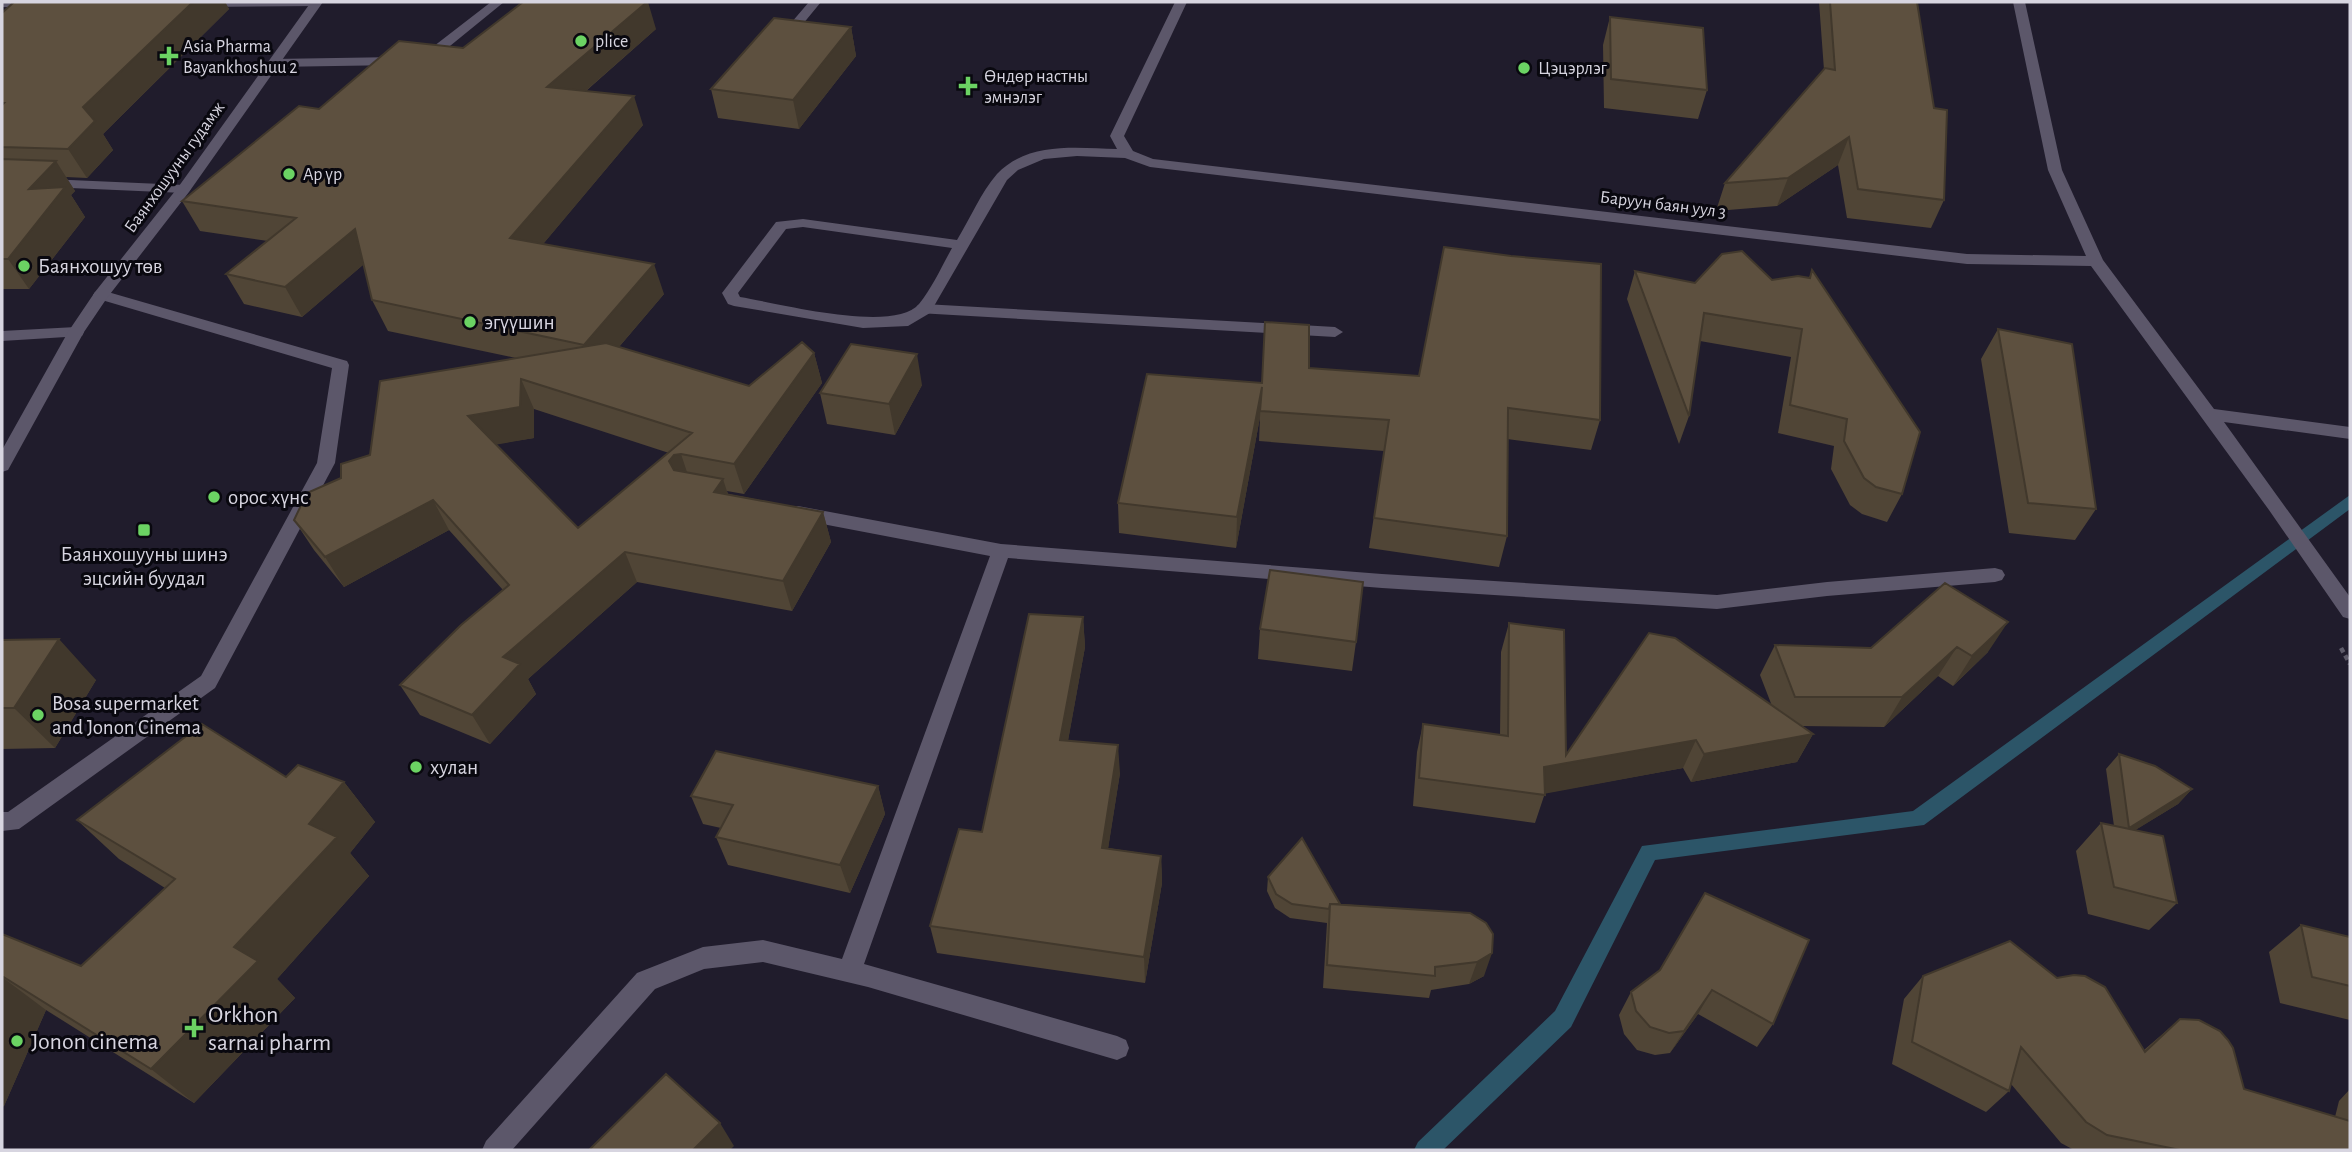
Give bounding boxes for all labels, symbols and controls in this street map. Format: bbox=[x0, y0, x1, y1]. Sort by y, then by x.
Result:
marker: plice bbox=[573, 33, 589, 49]
place label: plice bbox=[595, 33, 628, 51]
place label: Asia Pharma Bayankhoshuu 2 bbox=[183, 38, 298, 77]
marker: Asia Pharma Bayankhoshuu 2 bbox=[161, 48, 177, 64]
marker: Цэцэрлэг bbox=[1516, 60, 1532, 76]
place label: Цэцэрлэг bbox=[1538, 60, 1608, 78]
place label: Өндөр настны эмнэлэг bbox=[984, 68, 1088, 107]
marker: Өндөр настны эмнэлэг bbox=[958, 76, 978, 96]
street label: Баянхошууны гудамж bbox=[121, 98, 229, 236]
marker: Ар үр bbox=[281, 166, 297, 182]
place label: Ар үр bbox=[303, 166, 342, 184]
street label: Баруун баян уул 3 bbox=[1599, 187, 1727, 222]
place label: Баянхошуу төв bbox=[38, 256, 162, 277]
marker: Баянхошуу төв bbox=[16, 258, 32, 274]
place label: эгүүшин bbox=[484, 312, 555, 333]
marker: эгүүшин bbox=[462, 314, 478, 330]
place label: орос хүнс bbox=[228, 487, 309, 508]
marker: орос хүнс bbox=[206, 489, 222, 505]
marker: Баянхошууны шинэ эцсийн буудал bbox=[136, 522, 152, 538]
place label: Баянхошууны шинэ эцсийн буудал bbox=[60, 544, 228, 589]
place label: Bosa supermarket and Jonon Cinema bbox=[52, 693, 201, 738]
marker: Bosa supermarket and Jonon Cinema bbox=[30, 707, 46, 723]
place label: хулан bbox=[430, 757, 478, 778]
marker: хулан bbox=[408, 759, 424, 775]
place label: Orkhon sarnai pharm bbox=[208, 1003, 331, 1055]
marker: Orkhon sarnai pharm bbox=[186, 1020, 202, 1036]
place label: Jonon cinema bbox=[31, 1030, 159, 1054]
marker: Jonon cinema bbox=[9, 1033, 25, 1049]

